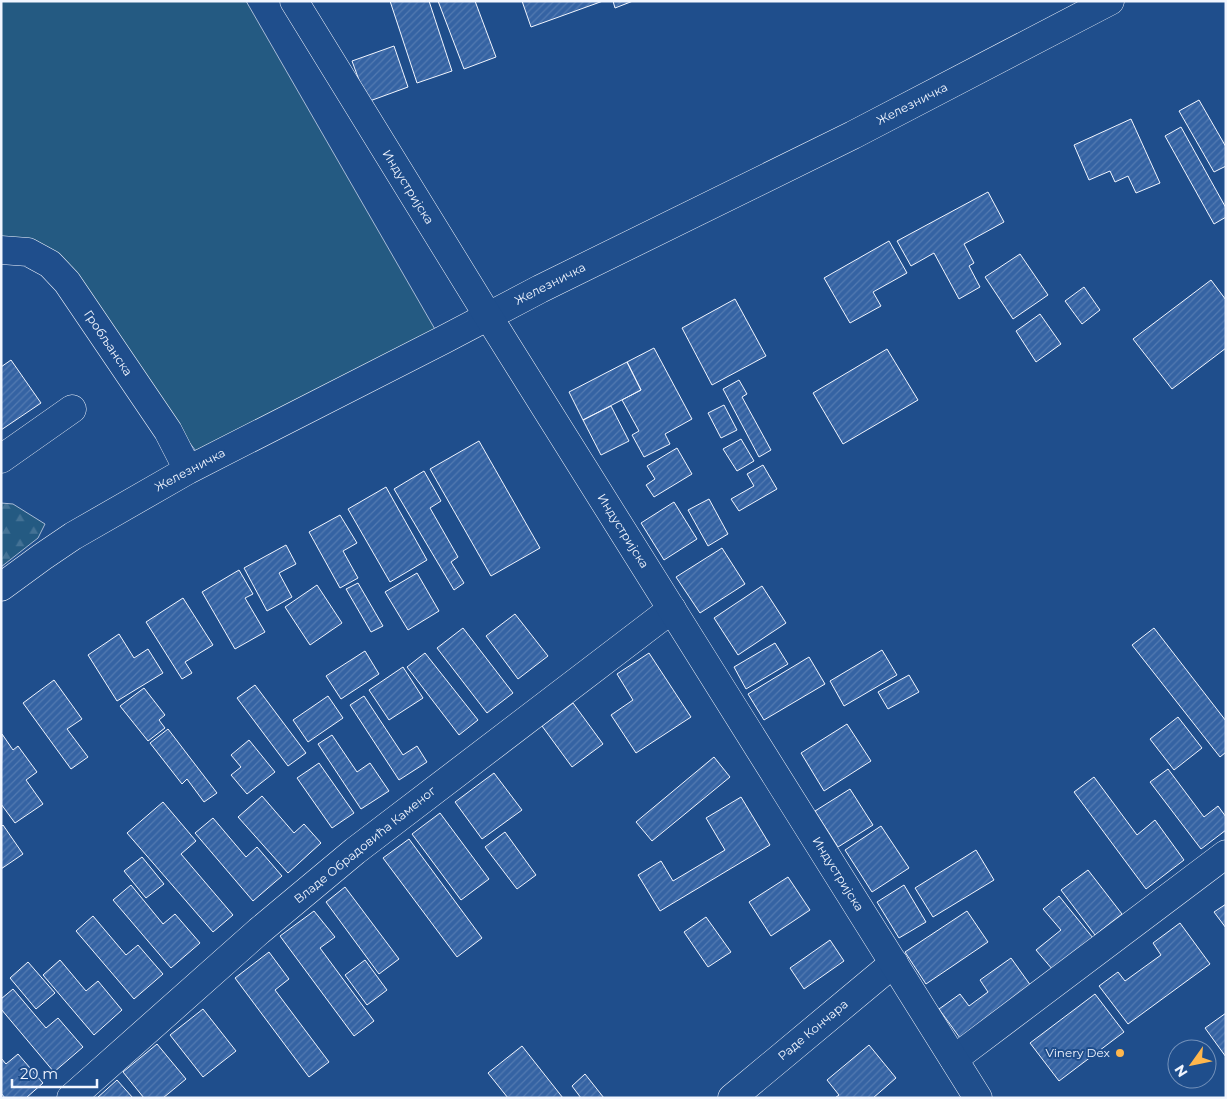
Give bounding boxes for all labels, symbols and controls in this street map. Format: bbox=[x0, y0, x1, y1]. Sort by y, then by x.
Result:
street label: Железничка bbox=[874, 79, 950, 128]
street label: Индустријска bbox=[380, 147, 437, 227]
street label: Железничка bbox=[512, 259, 588, 308]
street label: Гробљанска bbox=[81, 307, 136, 378]
street label: Железничка bbox=[152, 445, 228, 494]
street label: Индустријска bbox=[595, 491, 652, 571]
street label: Владе Обрадовића Каменог bbox=[291, 783, 439, 906]
street label: Индустријска bbox=[810, 834, 867, 914]
street label: Раде Кончара bbox=[775, 996, 851, 1063]
north arrow bbox=[1167, 1039, 1217, 1089]
place label: Vinery Dex bbox=[1045, 1045, 1111, 1060]
marker: Vinery Dex bbox=[1114, 1047, 1126, 1059]
scale bar bbox=[12, 1056, 98, 1088]
text: N bbox=[1170, 1061, 1192, 1081]
text: 20 m bbox=[20, 1064, 58, 1083]

